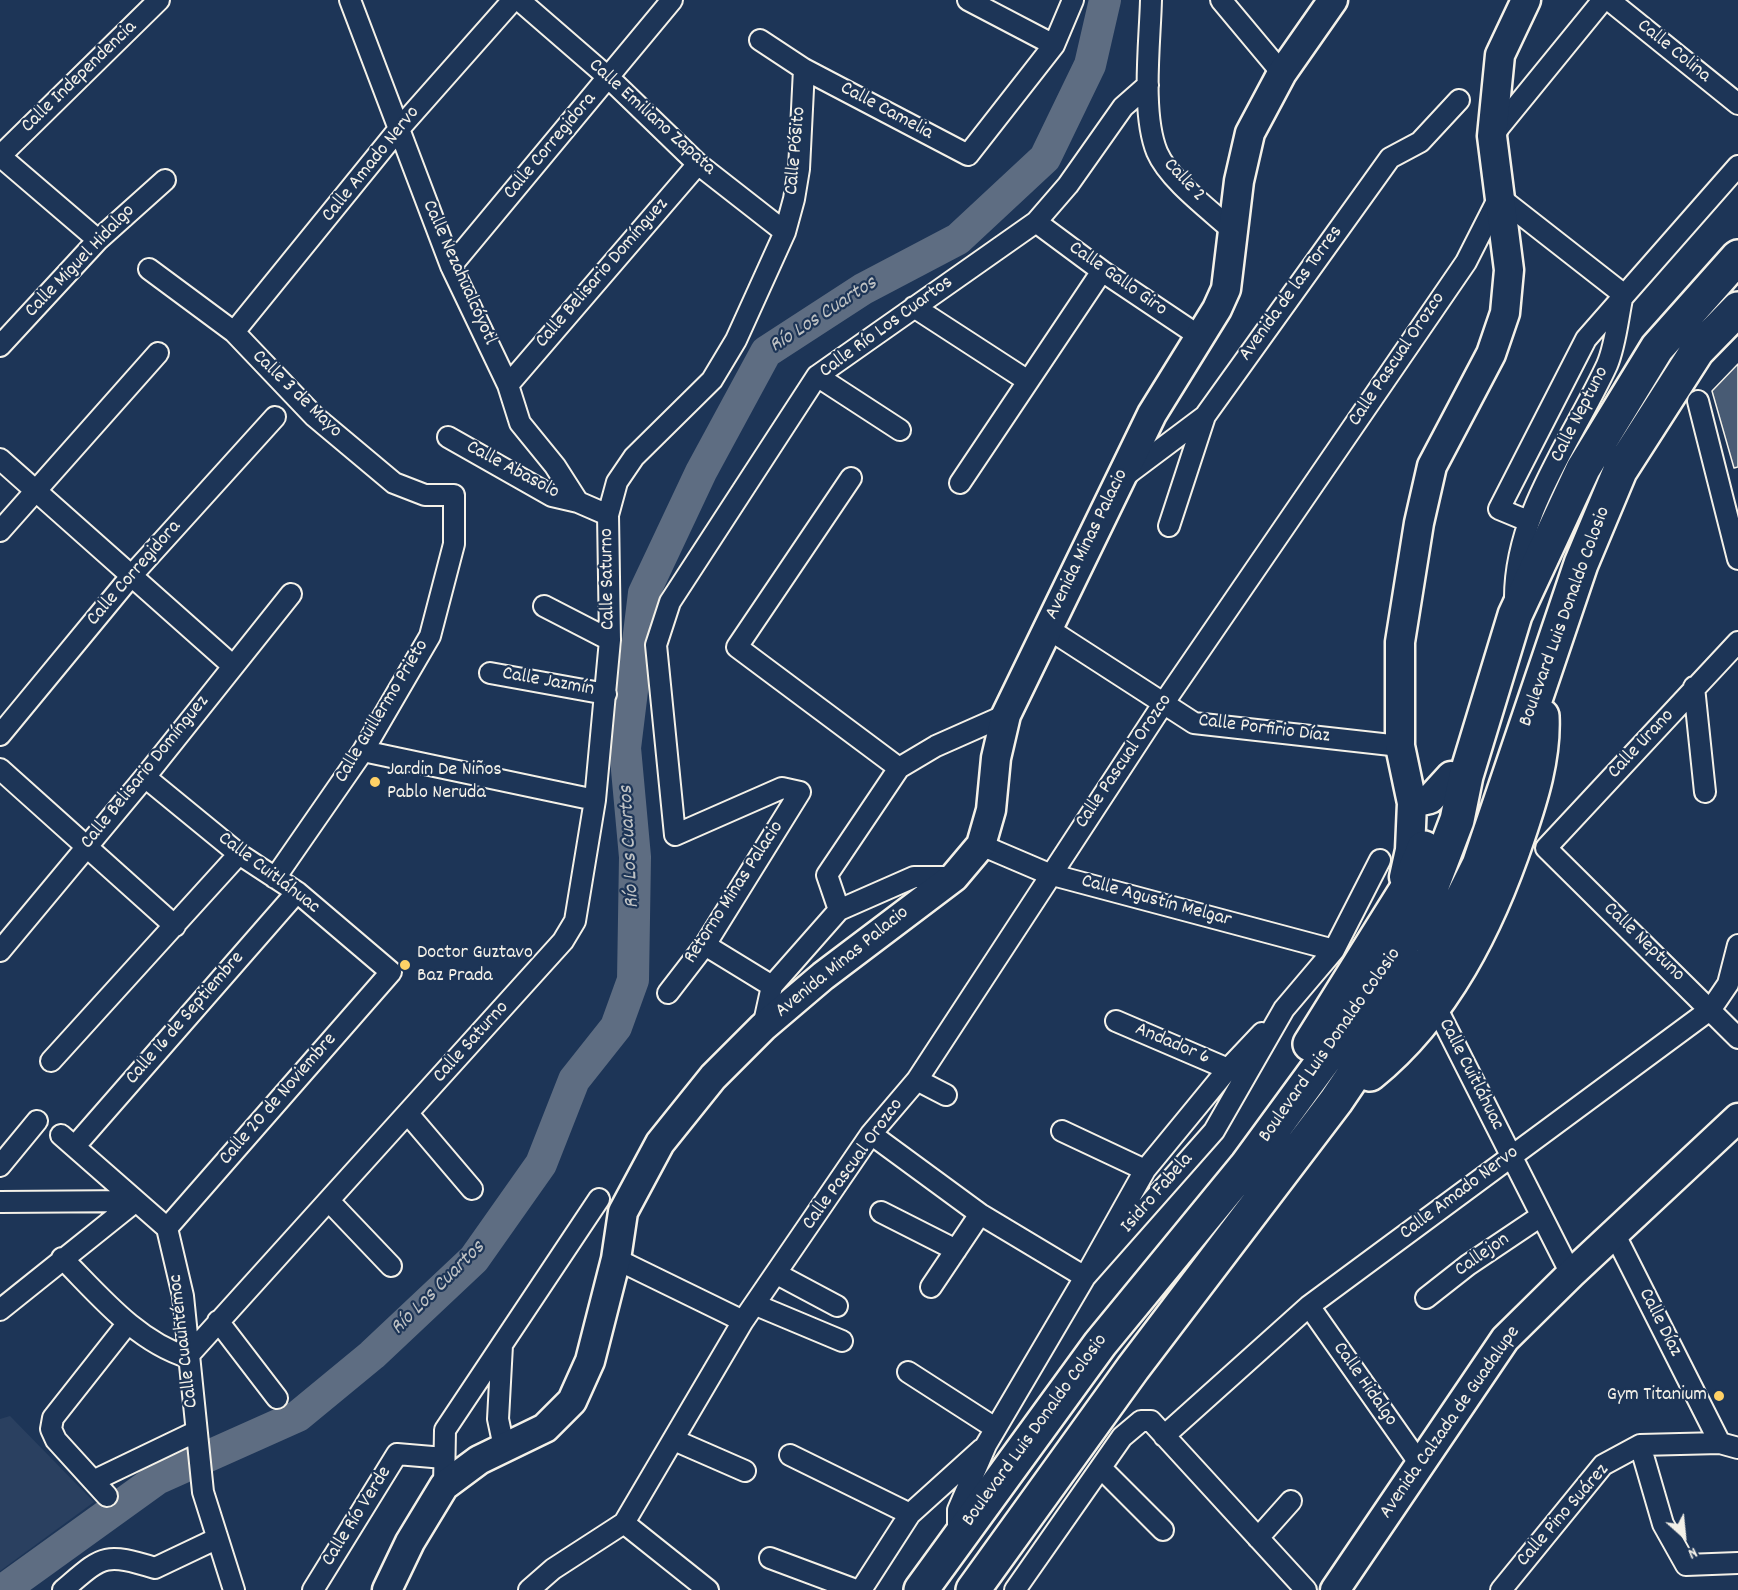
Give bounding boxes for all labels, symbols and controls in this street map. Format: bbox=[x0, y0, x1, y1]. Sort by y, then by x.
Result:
street label: Calle Colina bbox=[1631, 15, 1715, 89]
street label: Calle Independencia bbox=[17, 17, 143, 139]
street label: Calle Emiliano Zapata bbox=[583, 55, 719, 181]
street label: Calle Camelia bbox=[835, 78, 937, 146]
street label: Calle Corregidora bbox=[499, 89, 603, 205]
street label: Calle Amado Nervo bbox=[318, 102, 426, 228]
street label: Calle Pósito bbox=[781, 106, 813, 196]
street label: Calle 2 bbox=[1157, 154, 1209, 208]
street label: Calle Belisario Domínguez bbox=[531, 194, 675, 354]
street label: Calle Nezahualcóyotl bbox=[415, 197, 501, 349]
street label: Calle Miguel Hidalgo bbox=[21, 200, 141, 324]
street label: Avenida de las Torres bbox=[1235, 222, 1349, 366]
street label: Calle Gallo Giro bbox=[1063, 237, 1171, 323]
water label: Río Los Cuartos bbox=[766, 272, 882, 360]
street label: Calle Río Los Cuartos bbox=[816, 272, 958, 384]
street label: Calle Pascual Orozco bbox=[1344, 288, 1452, 432]
street label: Calle 3 de Mayo bbox=[246, 346, 346, 444]
street label: Calle Neptuno bbox=[1547, 363, 1615, 467]
street label: Calle Abasolo bbox=[461, 436, 563, 506]
street label: Avenida Minas Palacio bbox=[1041, 466, 1135, 624]
street label: Boulevard Luis Donaldo Colosio bbox=[1515, 504, 1617, 730]
street label: Calle Corregidora bbox=[83, 516, 187, 632]
street label: Calle Saturno bbox=[596, 528, 622, 630]
street label: Calle Guillermo Prieto bbox=[331, 636, 435, 788]
street label: Calle Jazmín bbox=[500, 663, 596, 703]
street label: Calle Pascual Orozco bbox=[1071, 690, 1179, 834]
street label: Calle Belisario Domínguez bbox=[77, 691, 215, 855]
street label: Calle Urano bbox=[1604, 705, 1680, 785]
street label: Calle Porfirio Díaz bbox=[1197, 710, 1331, 750]
place label: Jardin De Niños Pablo Neruda bbox=[387, 759, 502, 806]
marker: Jardin De Niños Pablo Neruda bbox=[368, 775, 382, 789]
water label: Río Los Cuartos bbox=[615, 785, 647, 909]
street label: Retorno Minas Palacio bbox=[680, 817, 790, 969]
street label: Calle Cuitláhuac bbox=[212, 828, 324, 920]
street label: Calle Agustín Melgar bbox=[1078, 870, 1234, 934]
street label: Calle Neptuno bbox=[1597, 898, 1689, 988]
street label: Avenida Minas Palacio bbox=[772, 902, 914, 1024]
place label: Doctor Guztavo Baz Prada bbox=[417, 942, 533, 989]
street label: Boulevard Luis Donaldo Colosio bbox=[1255, 944, 1407, 1148]
street label: Calle 16 de Septiembre bbox=[122, 947, 250, 1091]
marker: Doctor Guztavo Baz Prada bbox=[398, 958, 412, 972]
street label: Calle Saturno bbox=[429, 997, 515, 1089]
street label: Calle Cuitláhuac bbox=[1432, 1015, 1508, 1135]
street label: Andador 6 bbox=[1131, 1019, 1213, 1071]
street label: Calle 20 de Noviembre bbox=[215, 1029, 343, 1171]
street label: Calle Pascual Orozco bbox=[798, 1095, 910, 1235]
street label: Calle Amado Nervo bbox=[1396, 1142, 1524, 1246]
street label: Isidro Fabela bbox=[1117, 1149, 1199, 1239]
street label: Callejon bbox=[1451, 1229, 1515, 1283]
water label: Río Los Cuartos bbox=[387, 1237, 491, 1341]
street label: Calle Cuauhtémoc bbox=[165, 1273, 205, 1409]
street label: Calle Díaz bbox=[1632, 1285, 1686, 1361]
street label: Avenida Calzada de Guadalupe bbox=[1375, 1322, 1527, 1524]
street label: Boulevard Luis Donaldo Colosio bbox=[958, 1330, 1114, 1532]
street label: Calle Hidalgo bbox=[1326, 1338, 1402, 1432]
place label: Gym Titanium bbox=[1607, 1384, 1707, 1408]
marker: Gym Titanium bbox=[1712, 1389, 1726, 1403]
street label: Calle Pino Suárez bbox=[1513, 1460, 1615, 1572]
street label: Calle Río Verde bbox=[318, 1463, 398, 1571]
north arrow bbox=[1654, 1506, 1714, 1566]
text: N bbox=[1684, 1540, 1701, 1565]

